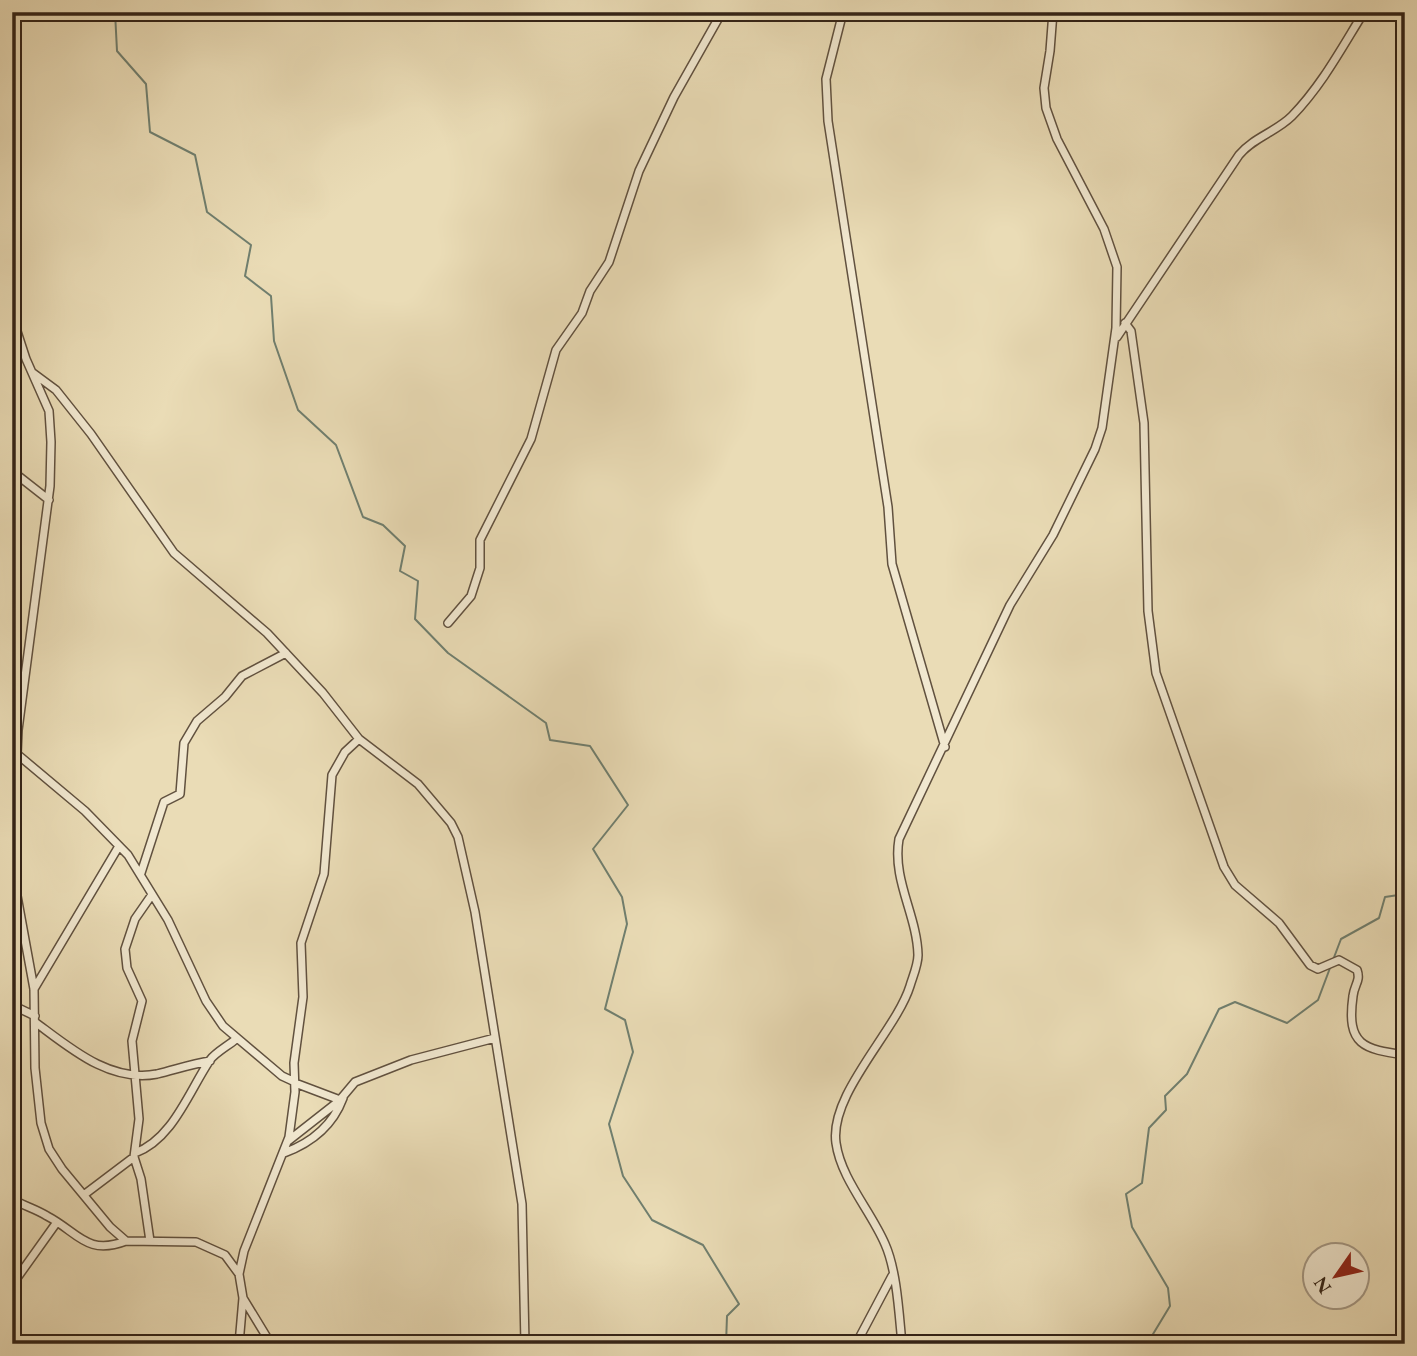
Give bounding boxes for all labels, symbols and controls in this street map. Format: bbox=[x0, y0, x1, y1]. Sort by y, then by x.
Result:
north arrow bbox=[1302, 1240, 1372, 1310]
text: N bbox=[1307, 1271, 1337, 1299]

